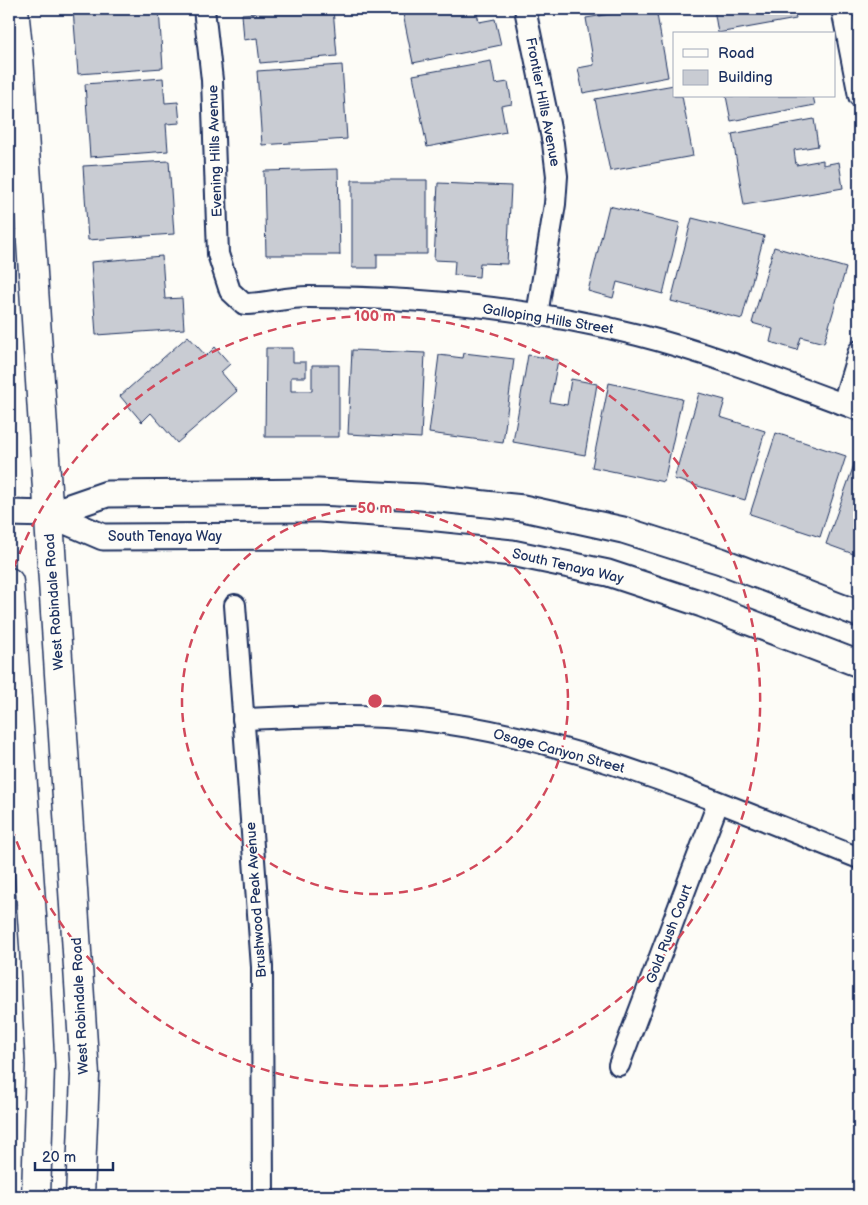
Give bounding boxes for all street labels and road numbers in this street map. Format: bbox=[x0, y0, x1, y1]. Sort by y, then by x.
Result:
street label: Frontier Hills Avenue bbox=[522, 36, 564, 168]
street label: Evening Hills Avenue bbox=[204, 85, 226, 217]
street label: Galloping Hills Street bbox=[481, 300, 615, 338]
street label: South Tenaya Way bbox=[108, 528, 223, 545]
street label: West Robindale Road bbox=[41, 533, 67, 671]
street label: South Tenaya Way bbox=[511, 545, 626, 587]
street label: Osage Canyon Street bbox=[491, 725, 627, 777]
street label: Brushwood Peak Avenue bbox=[242, 822, 270, 978]
street label: Gold Rush Court bbox=[642, 881, 696, 986]
street label: West Robindale Road bbox=[68, 937, 92, 1075]

